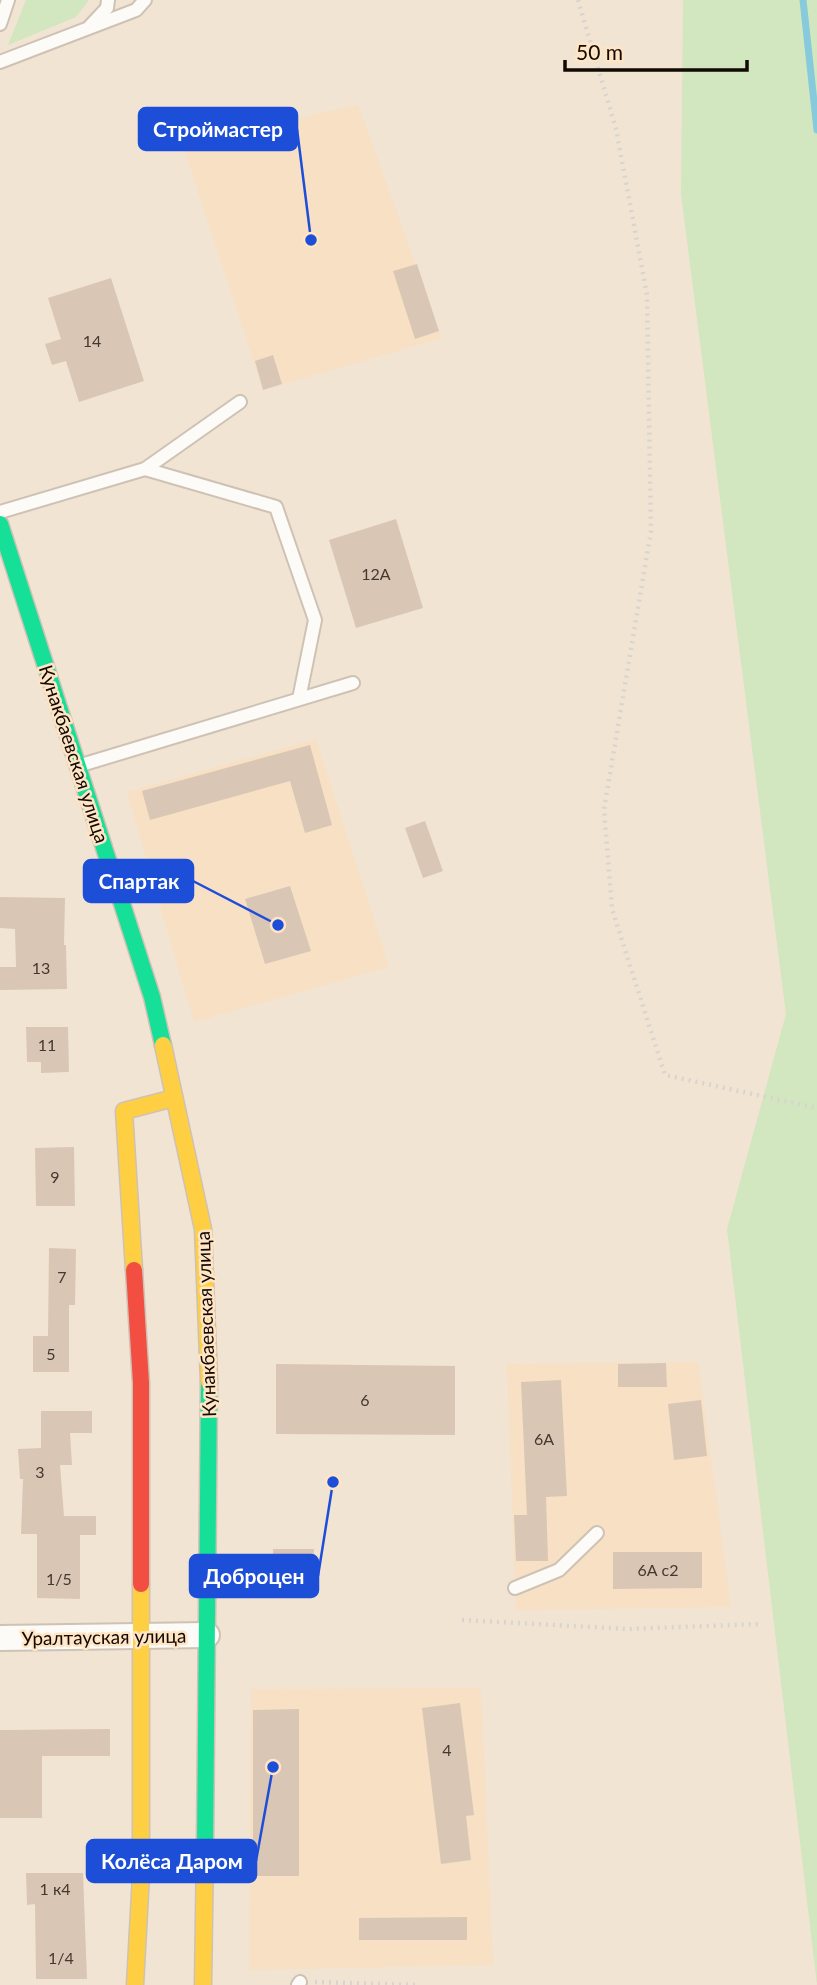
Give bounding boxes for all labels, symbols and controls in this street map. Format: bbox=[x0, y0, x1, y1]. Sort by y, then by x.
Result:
scale bar bbox=[565, 28, 747, 72]
text: 50 m bbox=[576, 39, 623, 64]
callout: Строймастер bbox=[139, 108, 297, 150]
text: Строймастер bbox=[153, 116, 283, 141]
house number: 14 bbox=[83, 331, 101, 350]
house number: 12А bbox=[361, 564, 391, 583]
street label: Кунакбаевская улица bbox=[35, 662, 114, 846]
callout: Спартак bbox=[84, 860, 193, 902]
text: Спартак bbox=[99, 868, 180, 893]
house number: 13 bbox=[32, 958, 50, 977]
house number: 11 bbox=[38, 1035, 56, 1054]
house number: 9 bbox=[50, 1167, 60, 1186]
street label: Кунакбаевская улица bbox=[191, 1231, 220, 1417]
house number: 7 bbox=[57, 1267, 67, 1286]
house number: 5 bbox=[46, 1344, 56, 1363]
house number: 6 bbox=[360, 1390, 370, 1409]
house number: 6А bbox=[534, 1429, 554, 1448]
house number: 3 bbox=[35, 1462, 45, 1481]
callout: Доброцен bbox=[190, 1555, 318, 1597]
house number: 6А с2 bbox=[637, 1560, 679, 1579]
text: Доброцен bbox=[204, 1563, 304, 1588]
house number: 1/5 bbox=[46, 1569, 72, 1588]
street label: Уралтауская улица bbox=[22, 1624, 186, 1649]
house number: 4 bbox=[442, 1740, 452, 1759]
callout: Колёса Даром bbox=[87, 1840, 256, 1882]
text: Колёса Даром bbox=[101, 1848, 243, 1873]
house number: 1 к4 bbox=[40, 1879, 70, 1898]
house number: 1/4 bbox=[48, 1948, 74, 1967]

